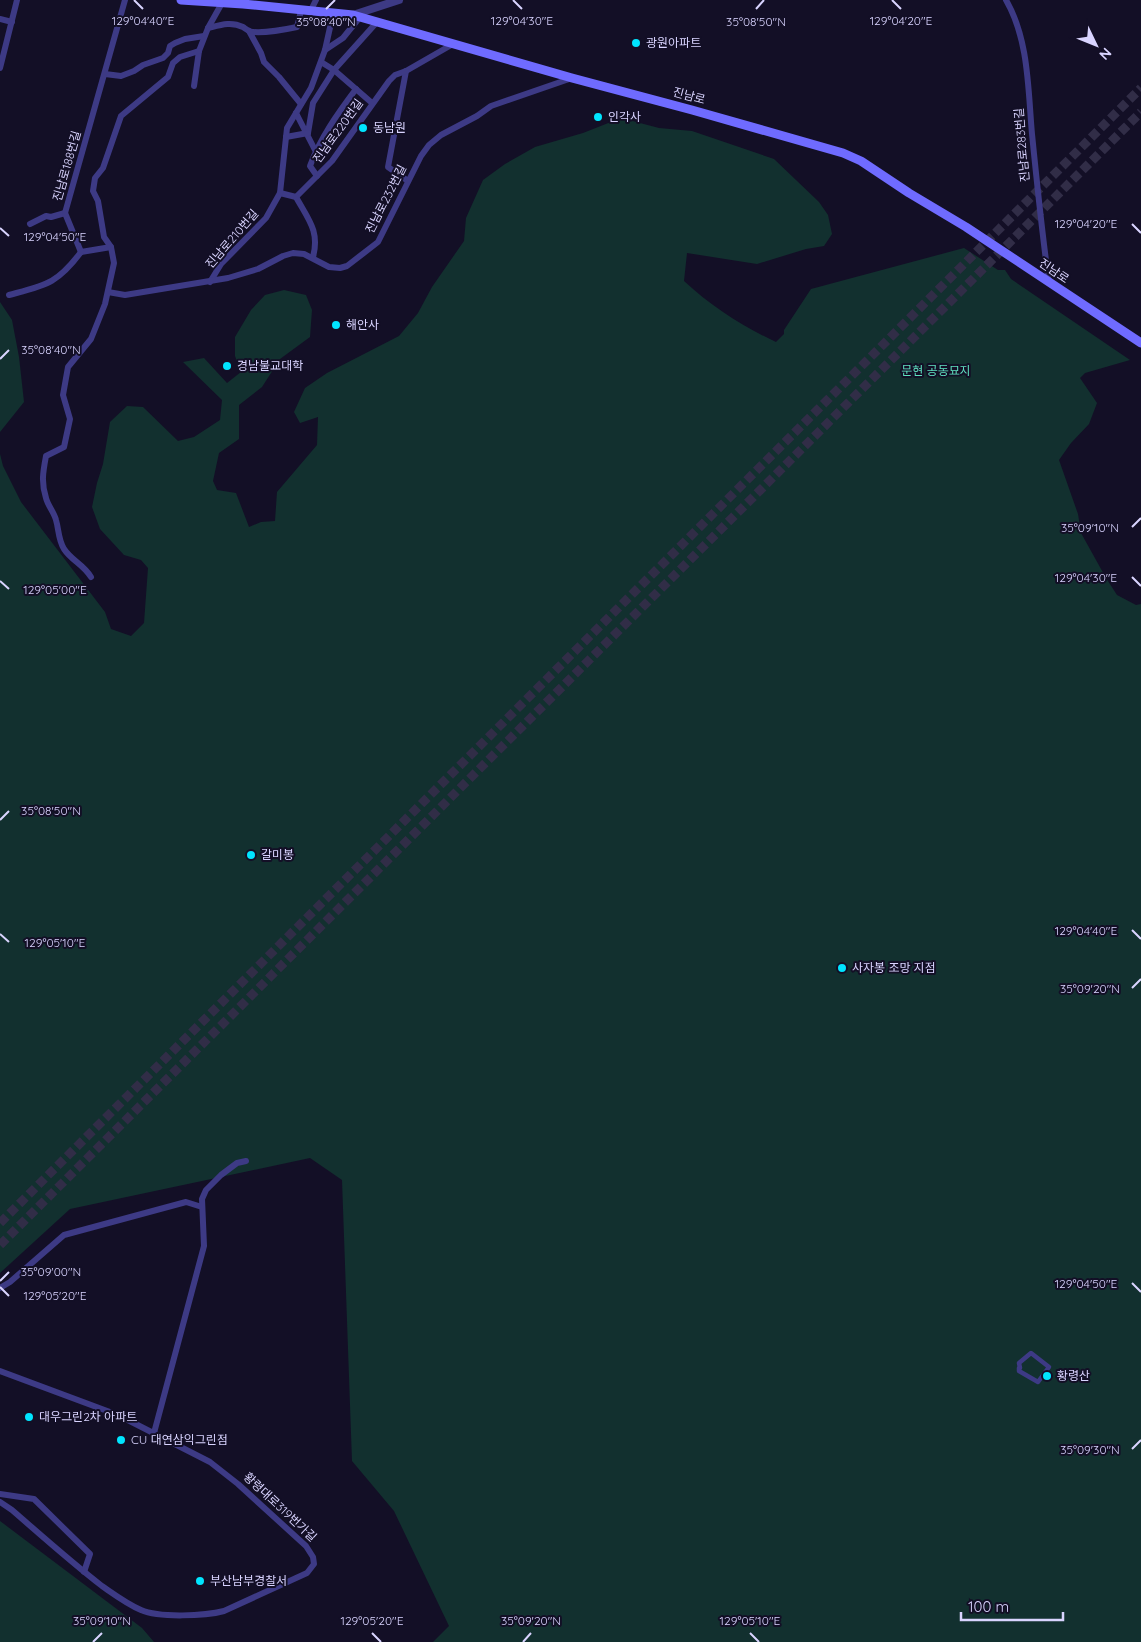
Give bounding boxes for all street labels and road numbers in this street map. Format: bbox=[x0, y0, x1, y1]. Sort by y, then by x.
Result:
street label: 진남로 bbox=[671, 84, 707, 107]
street label: 진남로220번길 bbox=[309, 96, 366, 166]
street label: 진남로283번길 bbox=[1011, 107, 1032, 183]
street label: 진남로188번길 bbox=[49, 129, 84, 203]
street label: 진남로232번길 bbox=[362, 162, 409, 236]
street label: 진남로210번길 bbox=[202, 206, 261, 271]
street label: 진남로 bbox=[1036, 255, 1072, 286]
street label: 황령대로319번가길 bbox=[241, 1469, 320, 1544]

